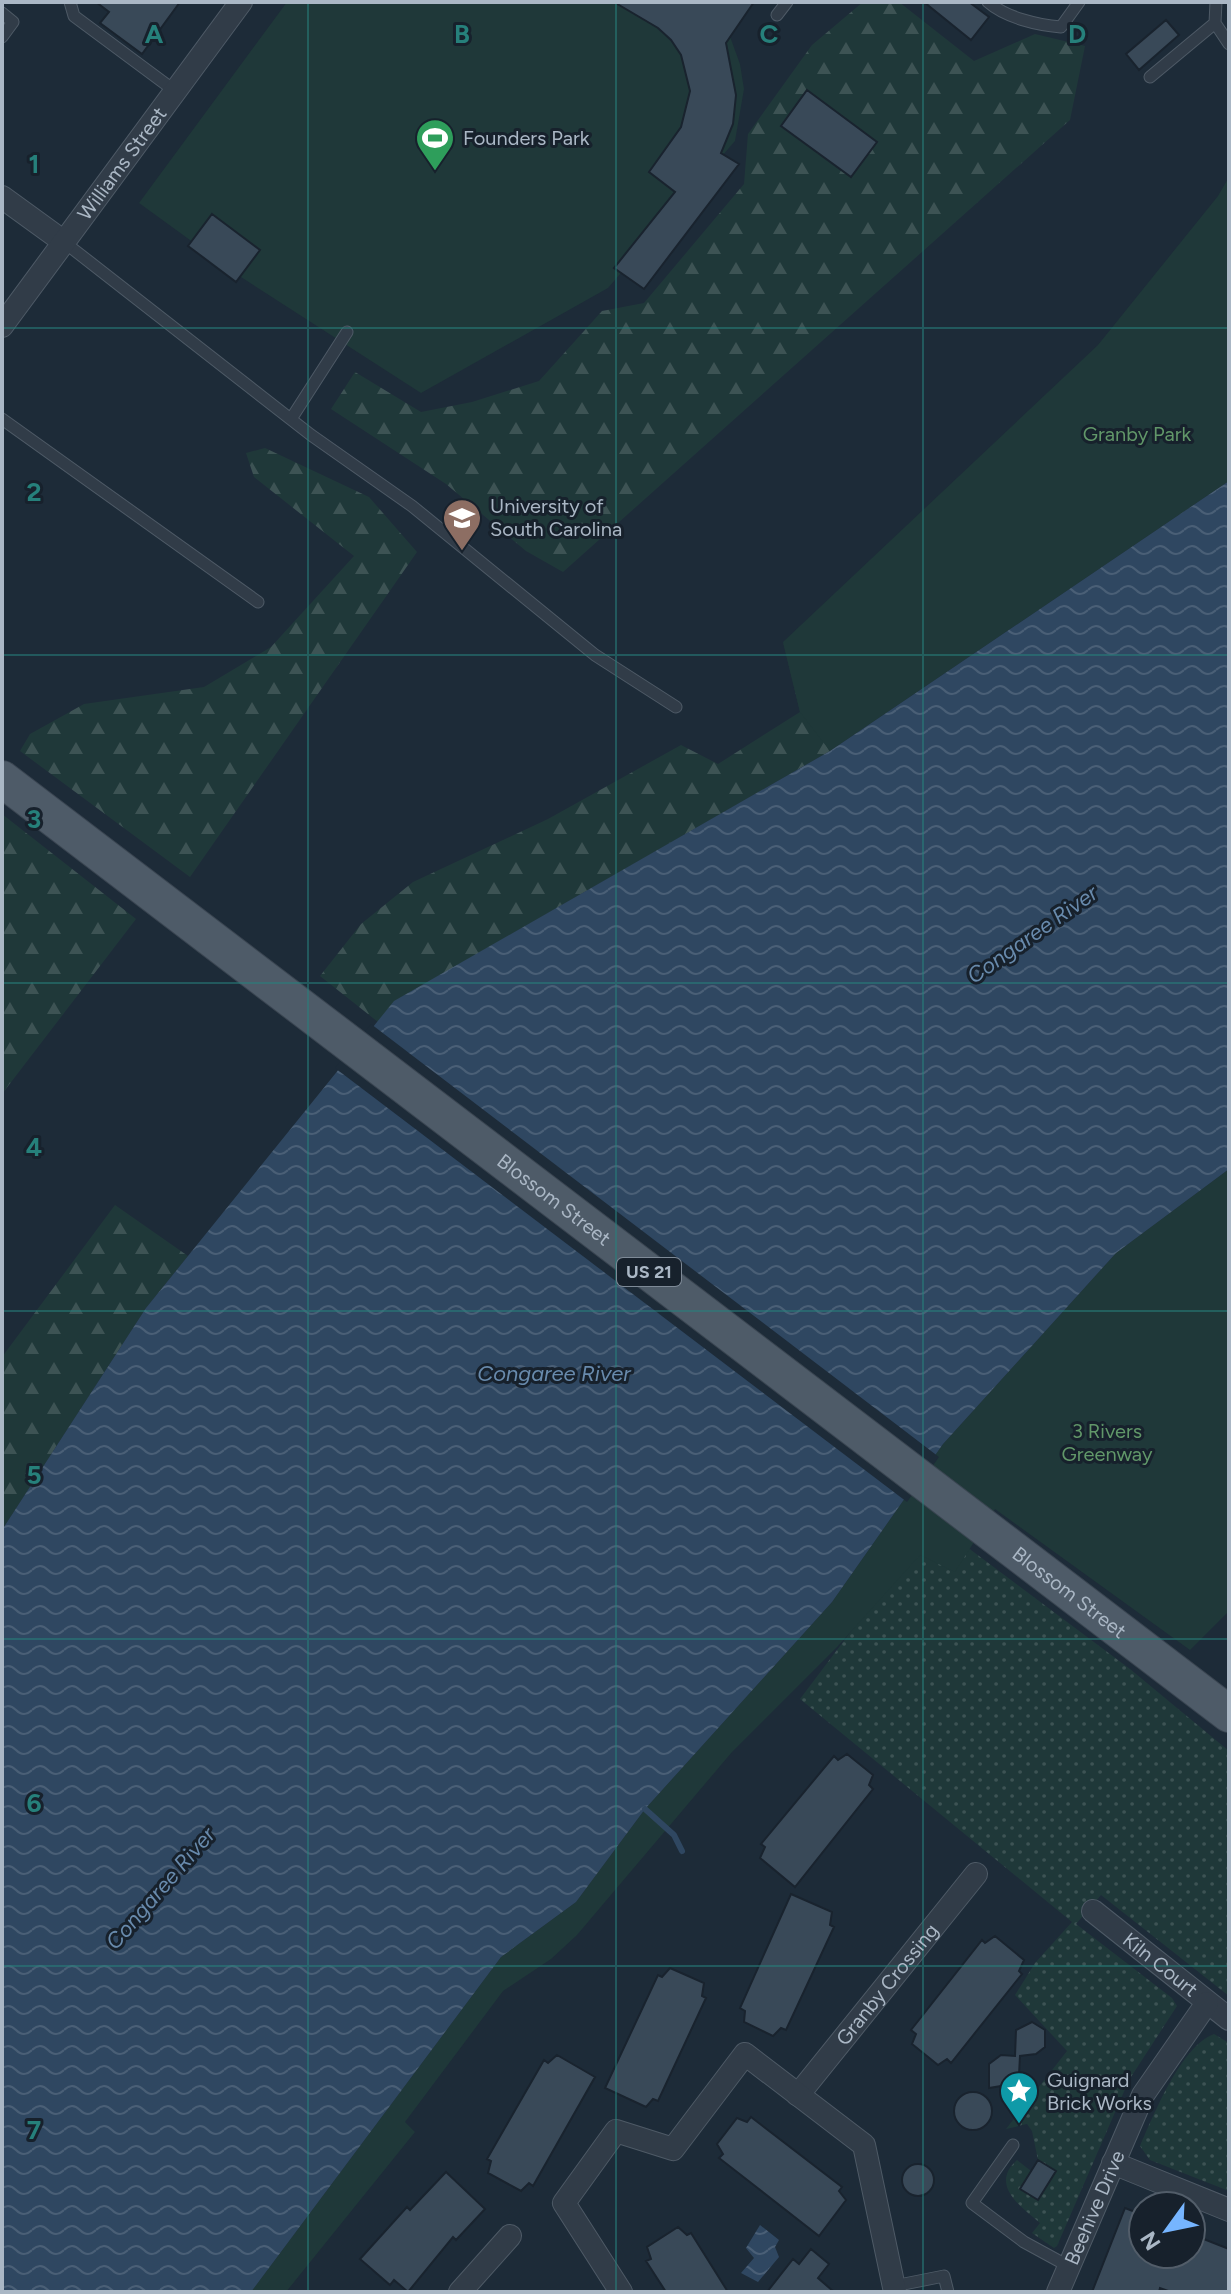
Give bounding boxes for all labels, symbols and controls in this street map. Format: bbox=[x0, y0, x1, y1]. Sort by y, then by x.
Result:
text: A bbox=[145, 18, 164, 50]
text: B bbox=[454, 18, 470, 50]
text: C bbox=[760, 18, 779, 50]
text: D bbox=[1068, 18, 1086, 50]
street label: Williams Street bbox=[72, 102, 172, 225]
sports icon: Founders Park bbox=[414, 117, 456, 172]
place label: Founders Park bbox=[463, 126, 590, 150]
text: 1 bbox=[29, 148, 39, 180]
park label: Granby Park bbox=[1083, 422, 1191, 446]
text: 2 bbox=[26, 476, 42, 508]
place label: University of South Carolina bbox=[490, 494, 622, 541]
school or university icon: University of South Carolina bbox=[441, 497, 483, 552]
text: 3 bbox=[27, 803, 41, 835]
water label: Congaree River bbox=[962, 879, 1104, 989]
text: 4 bbox=[26, 1131, 42, 1163]
street label: Blossom Street bbox=[492, 1149, 616, 1251]
road number: US 21 bbox=[617, 1258, 681, 1286]
water label: Congaree River bbox=[477, 1360, 632, 1387]
park label: 3 Rivers Greenway bbox=[1062, 1419, 1153, 1466]
text: 5 bbox=[26, 1459, 42, 1491]
street label: Blossom Street bbox=[1008, 1541, 1131, 1643]
text: 6 bbox=[26, 1787, 42, 1819]
water label: Congaree River bbox=[100, 1820, 222, 1955]
street label: Granby Crossing bbox=[831, 1919, 943, 2050]
street label: Kiln Court bbox=[1118, 1927, 1203, 2002]
place label: Guignard Brick Works bbox=[1047, 2068, 1152, 2115]
place icon: Guignard Brick Works bbox=[998, 2070, 1040, 2125]
text: 7 bbox=[27, 2114, 41, 2146]
street label: Beehive Drive bbox=[1059, 2147, 1130, 2268]
north arrow bbox=[1127, 2190, 1207, 2270]
text: N bbox=[1135, 2226, 1167, 2255]

